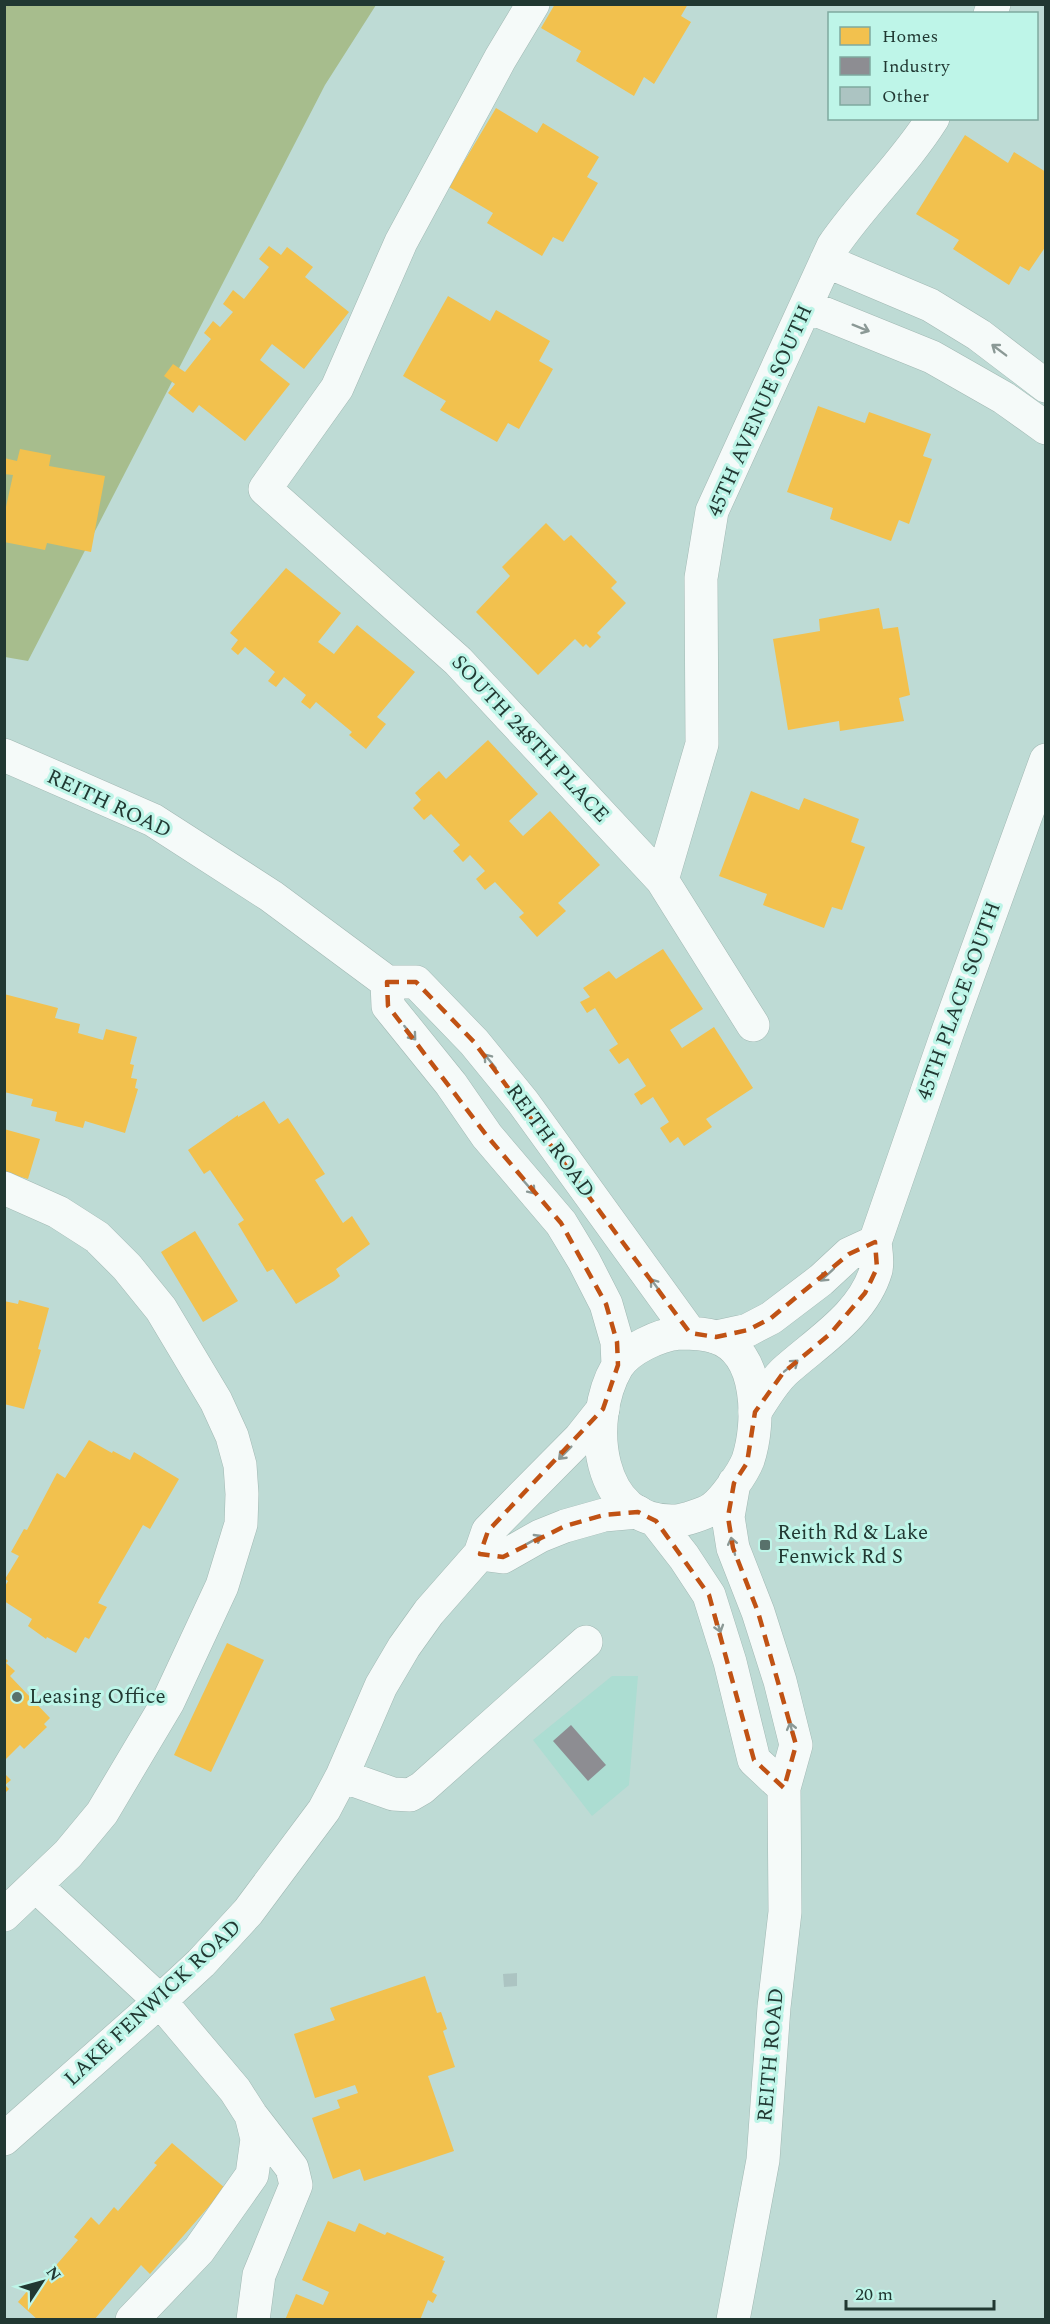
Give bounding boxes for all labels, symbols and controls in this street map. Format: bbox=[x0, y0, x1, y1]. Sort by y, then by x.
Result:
legend bbox=[828, 12, 1038, 120]
text: Homes bbox=[882, 23, 938, 50]
text: Industry bbox=[882, 53, 951, 80]
text: Other bbox=[882, 83, 929, 110]
street label: 45TH AVENUE SOUTH bbox=[699, 300, 821, 522]
one-way arrow bbox=[851, 323, 869, 334]
one-way arrow bbox=[991, 344, 1007, 357]
street label: SOUTH 248TH PLACE bbox=[443, 648, 617, 830]
street label: REITH ROAD bbox=[41, 761, 177, 847]
street label: 45TH PLACE SOUTH bbox=[908, 897, 1010, 1105]
one-way arrow bbox=[403, 1025, 416, 1041]
one-way arrow bbox=[484, 1054, 497, 1070]
street label: REITH ROAD bbox=[498, 1077, 602, 1205]
one-way arrow bbox=[522, 1179, 536, 1194]
one-way arrow bbox=[820, 1268, 835, 1282]
one-way arrow bbox=[650, 1278, 662, 1294]
one-way arrow bbox=[783, 1359, 798, 1373]
one-way arrow bbox=[558, 1446, 572, 1461]
place label: Reith Rd & Lake Fenwick Rd S bbox=[777, 1517, 928, 1573]
one-way arrow bbox=[524, 1534, 542, 1545]
one-way arrow bbox=[727, 1537, 739, 1556]
marker: Reith Rd & Lake Fenwick Rd S bbox=[758, 1538, 772, 1552]
one-way arrow bbox=[713, 1614, 724, 1633]
place label: Leasing Office bbox=[29, 1681, 166, 1713]
marker: Leasing Office bbox=[10, 1690, 24, 1704]
one-way arrow bbox=[786, 1722, 798, 1741]
street label: LAKE FENWICK ROAD bbox=[57, 1912, 249, 2094]
street label: REITH ROAD bbox=[749, 1987, 793, 2123]
north arrow bbox=[12, 2252, 72, 2312]
text: N bbox=[40, 2261, 67, 2286]
scale bar bbox=[846, 2273, 994, 2311]
text: 20 m bbox=[855, 2281, 893, 2308]

